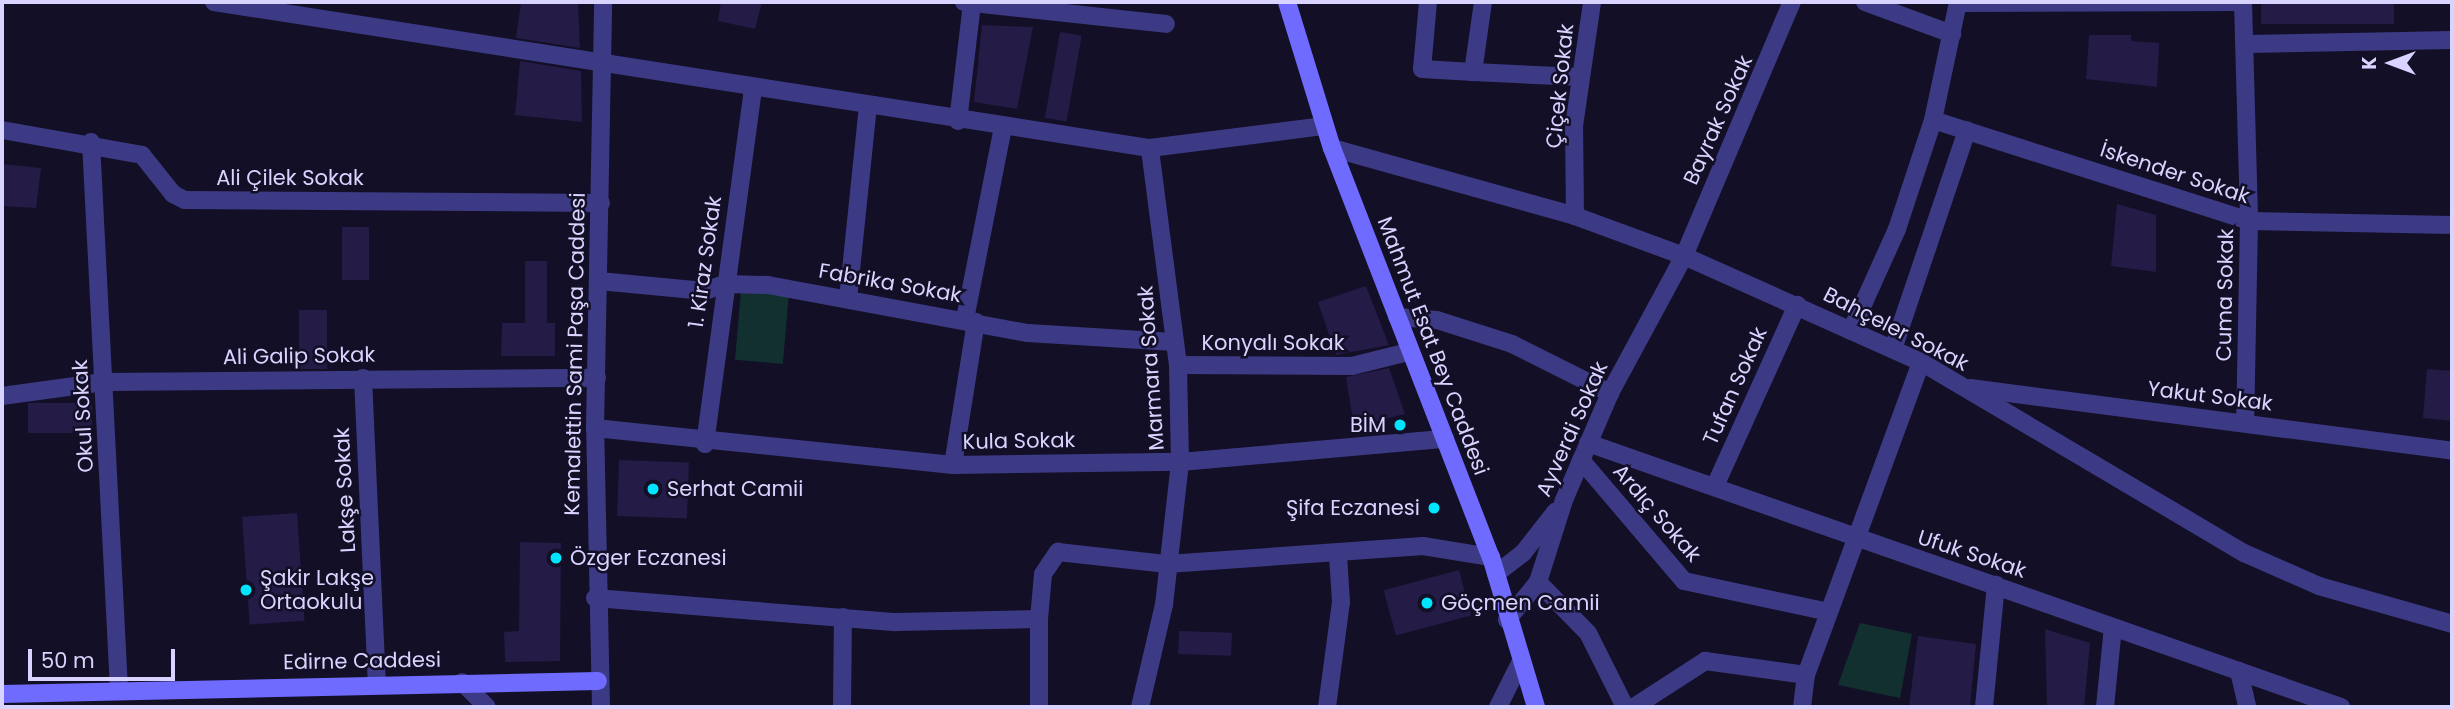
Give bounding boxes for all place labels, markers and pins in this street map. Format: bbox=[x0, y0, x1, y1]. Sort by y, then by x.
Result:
place label: BİM bbox=[1350, 412, 1386, 438]
marker: BİM bbox=[1392, 417, 1408, 433]
place label: Serhat Camii bbox=[667, 476, 803, 502]
marker: Serhat Camii bbox=[645, 481, 661, 497]
place label: Şifa Eczanesi bbox=[1286, 495, 1420, 521]
marker: Şifa Eczanesi bbox=[1426, 500, 1442, 516]
place label: Özger Eczanesi bbox=[570, 545, 727, 571]
marker: Özger Eczanesi bbox=[548, 550, 564, 566]
place label: Şakir Lakşe Ortaokulu bbox=[260, 565, 374, 615]
marker: Şakir Lakşe Ortaokulu bbox=[238, 582, 254, 598]
place label: Göçmen Camii bbox=[1441, 590, 1600, 616]
marker: Göçmen Camii bbox=[1419, 595, 1435, 611]

